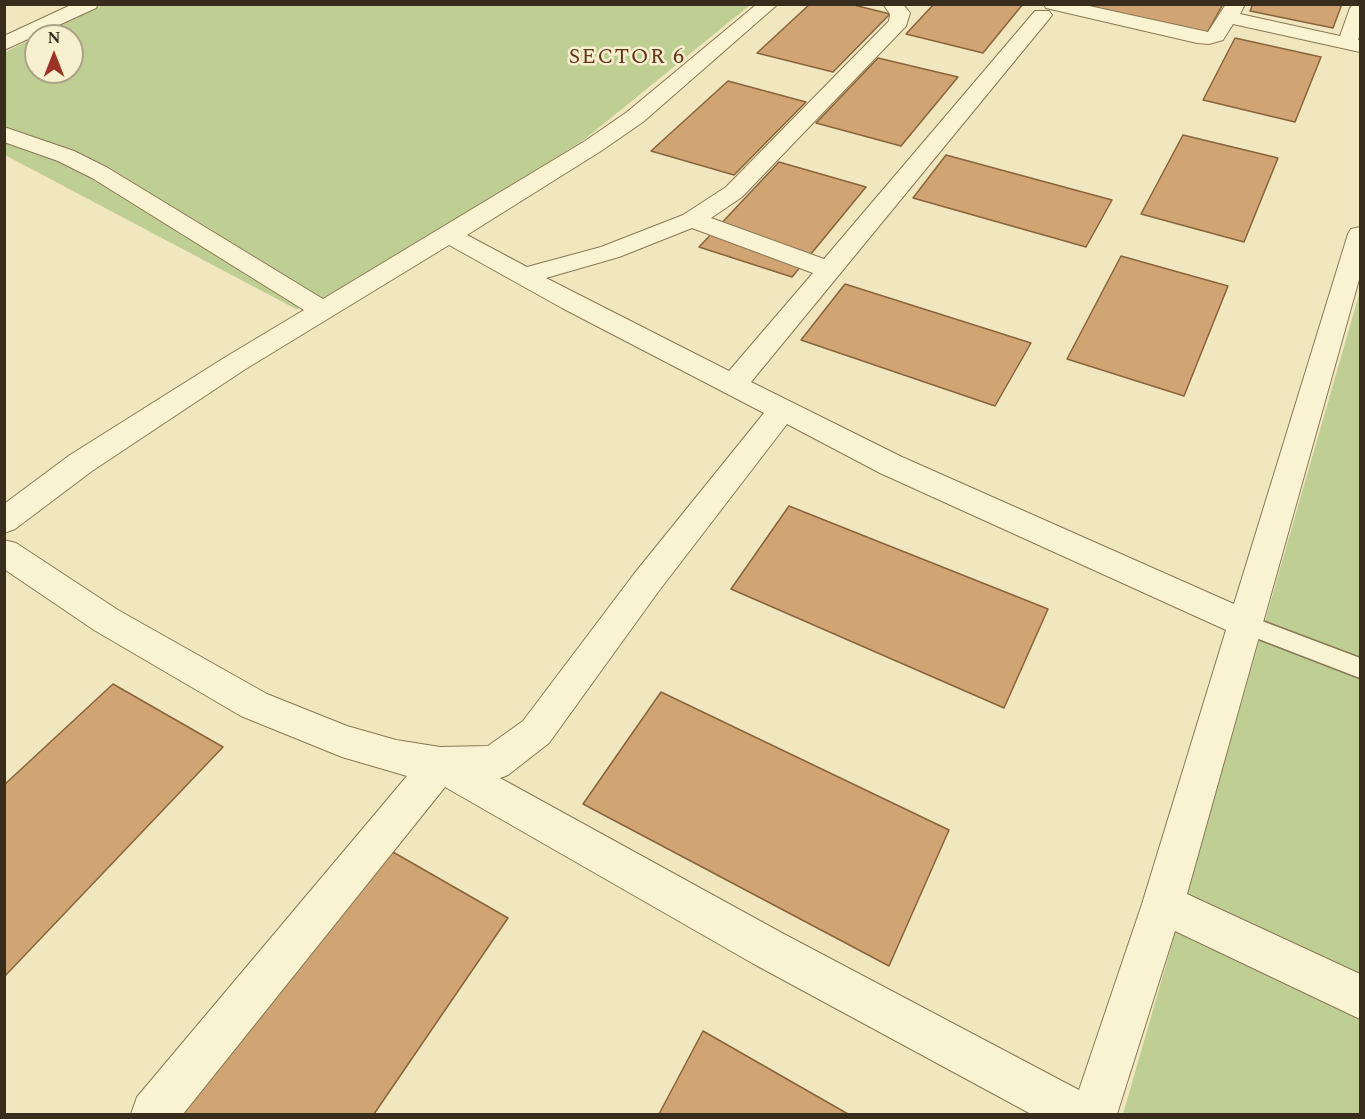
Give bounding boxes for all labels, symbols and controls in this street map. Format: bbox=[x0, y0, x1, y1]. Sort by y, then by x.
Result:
north arrow bbox=[24, 24, 84, 84]
text: N bbox=[47, 26, 61, 50]
district label: SECTOR 6 bbox=[568, 46, 686, 72]

